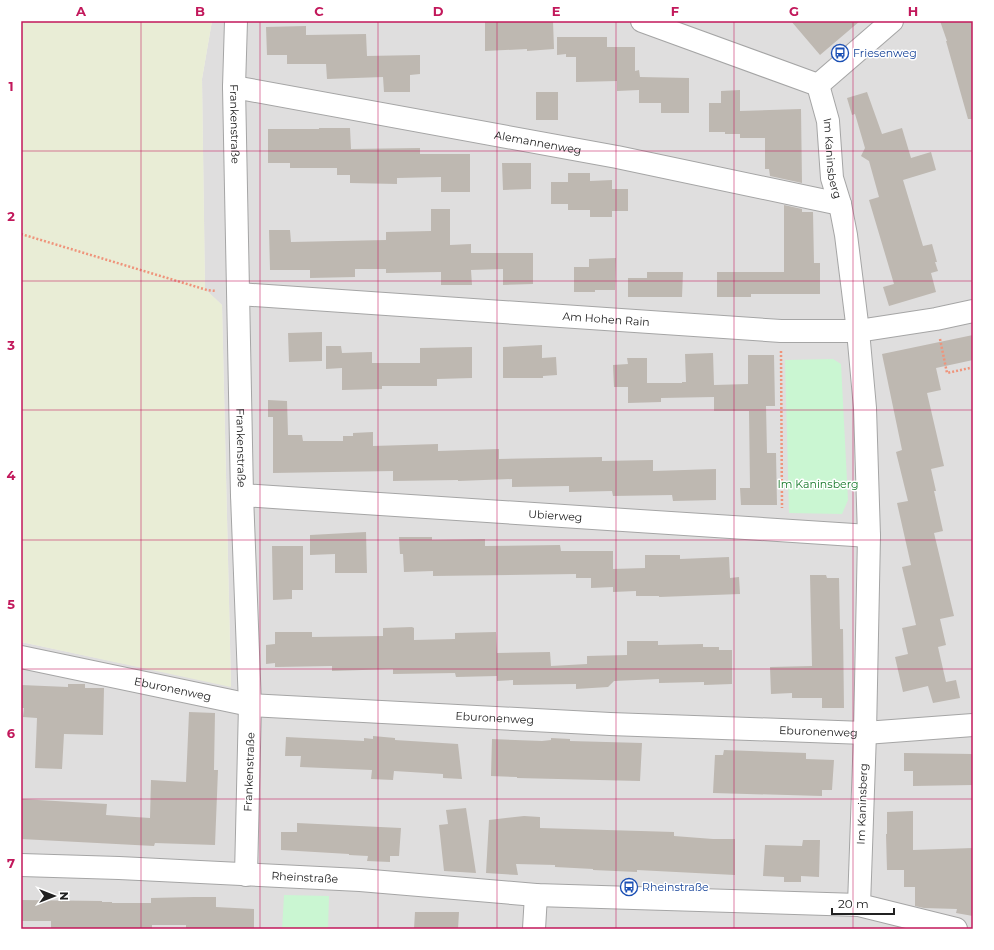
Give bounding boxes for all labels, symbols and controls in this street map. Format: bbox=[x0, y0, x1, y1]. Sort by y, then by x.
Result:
text: A bbox=[75, 3, 87, 19]
text: B bbox=[195, 3, 205, 19]
text: C bbox=[314, 3, 324, 19]
text: D bbox=[433, 3, 444, 19]
text: E bbox=[552, 3, 561, 19]
text: F bbox=[671, 3, 679, 19]
text: G bbox=[789, 3, 799, 19]
text: H bbox=[908, 3, 918, 19]
bus stop icon: Friesenweg bbox=[830, 43, 850, 63]
place label: Friesenweg bbox=[853, 46, 917, 60]
text: 1 bbox=[8, 78, 14, 94]
street label: Frankenstraße bbox=[227, 84, 243, 164]
street label: Im Kaninsberg bbox=[820, 116, 845, 200]
street label: Alemannenweg bbox=[493, 128, 583, 157]
text: 2 bbox=[7, 208, 15, 224]
street label: Am Hohen Rain bbox=[562, 309, 650, 329]
text: 3 bbox=[6, 337, 15, 353]
street label: Frankenstraße bbox=[233, 408, 249, 488]
text: 4 bbox=[7, 467, 16, 483]
park label: Im Kaninsberg bbox=[777, 477, 859, 491]
street label: Ubierweg bbox=[528, 507, 583, 524]
text: 5 bbox=[7, 596, 15, 612]
street label: Eburonenweg bbox=[133, 674, 213, 704]
street label: Eburonenweg bbox=[455, 709, 534, 727]
street label: Eburonenweg bbox=[779, 723, 858, 740]
text: 6 bbox=[7, 725, 16, 741]
street label: Frankenstraße bbox=[241, 732, 257, 812]
street label: Im Kaninsberg bbox=[854, 763, 870, 845]
text: 7 bbox=[7, 855, 15, 871]
street label: Rheinstraße bbox=[271, 869, 339, 886]
north arrow bbox=[34, 876, 74, 916]
bus stop icon: Rheinstraße bbox=[619, 877, 639, 897]
place label: Rheinstraße bbox=[642, 880, 709, 894]
scale bar bbox=[832, 890, 894, 916]
text: N bbox=[57, 892, 71, 900]
text: 20 m bbox=[838, 896, 869, 911]

